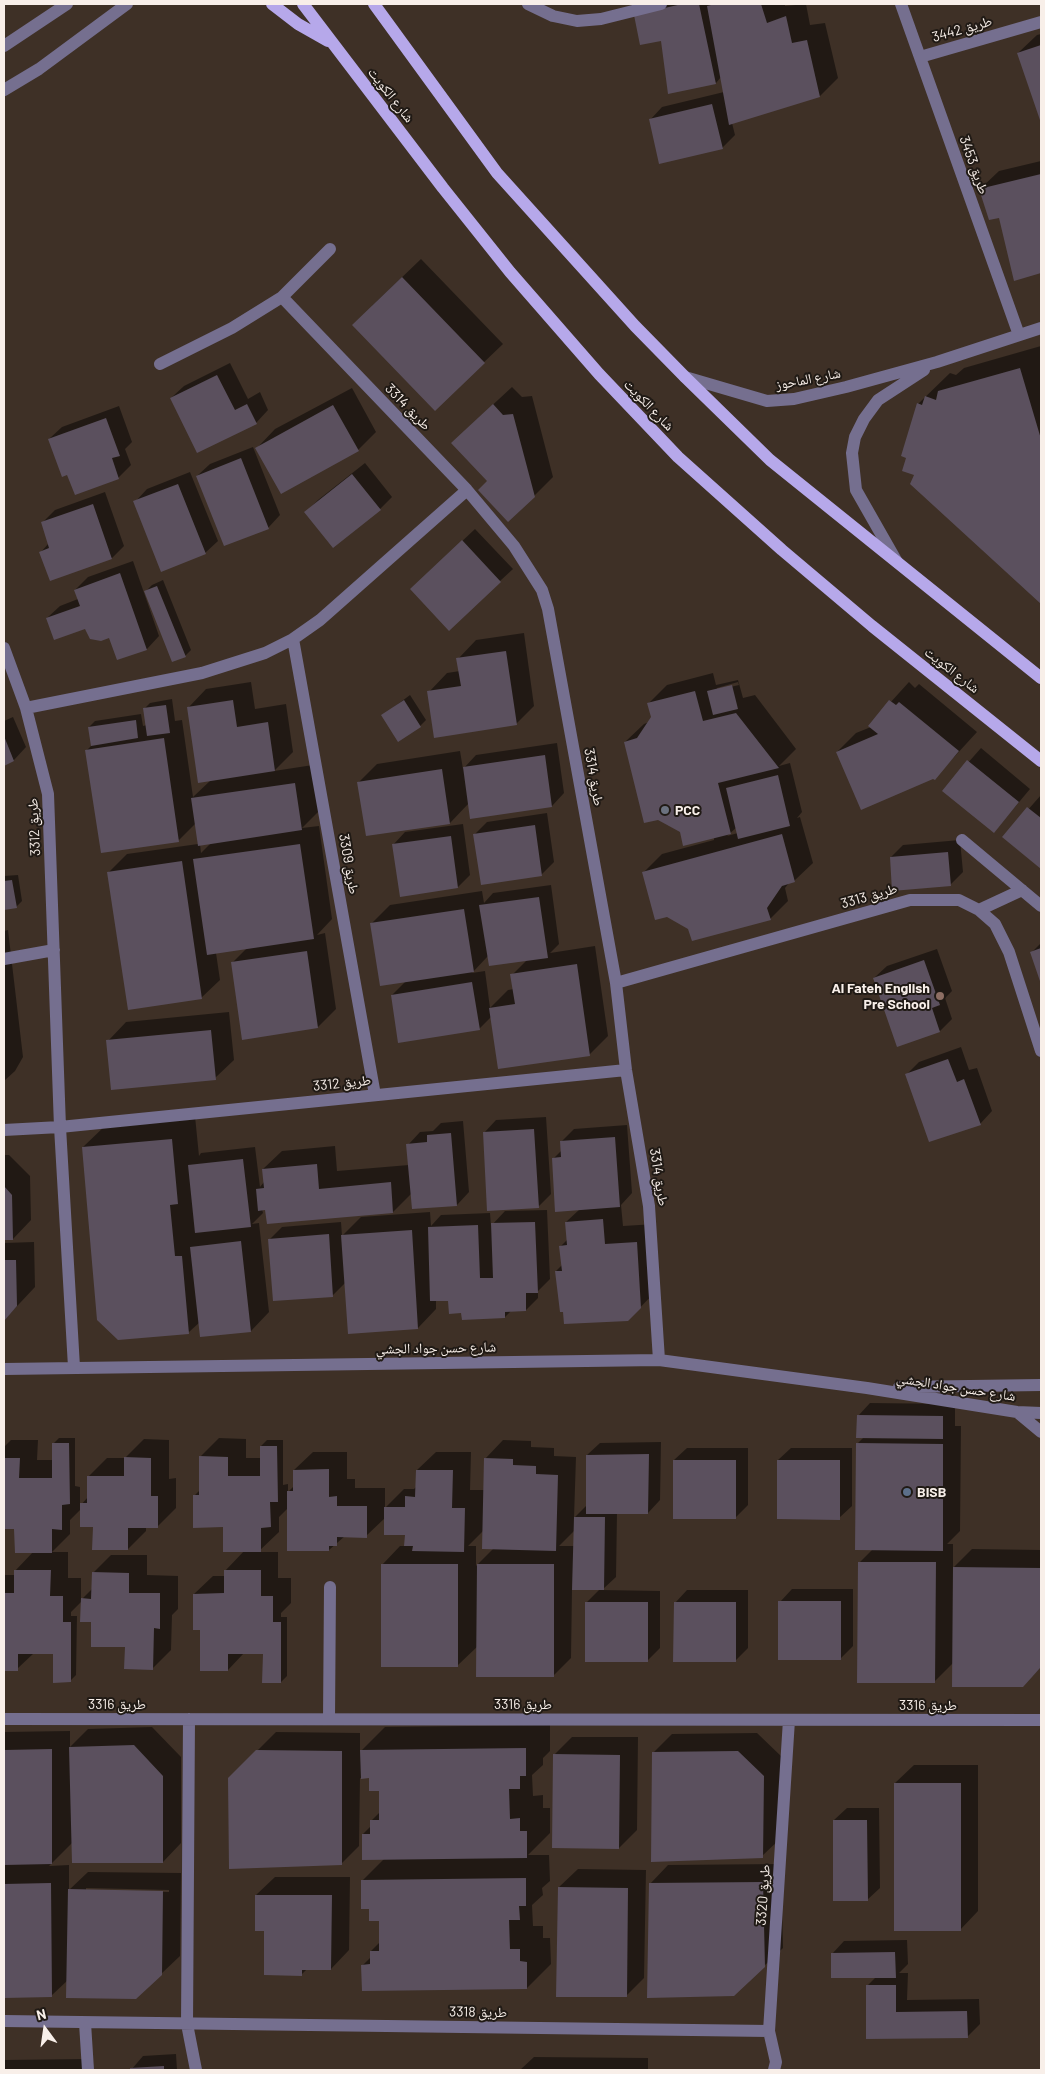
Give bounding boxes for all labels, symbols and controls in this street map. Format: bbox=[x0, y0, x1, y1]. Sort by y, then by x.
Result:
street label: طريق 3442 bbox=[930, 12, 994, 46]
street label: شارع الكويت bbox=[364, 64, 418, 126]
street label: طريق 3453 bbox=[956, 134, 992, 196]
street label: شارع الماحوز bbox=[774, 364, 842, 394]
street label: شارع الكويت bbox=[620, 376, 678, 434]
street label: طريق 3314 bbox=[382, 380, 434, 434]
street label: شارع الكويت bbox=[921, 643, 983, 697]
street label: طريق 3314 bbox=[581, 747, 607, 807]
street label: طريق 3312 bbox=[24, 797, 44, 857]
place label: PCC bbox=[675, 802, 700, 818]
marker: PCC bbox=[659, 804, 671, 816]
street label: طريق 3309 bbox=[335, 832, 363, 896]
street label: طريق 3313 bbox=[839, 880, 899, 912]
place label: Al Fateh English Pre School bbox=[831, 980, 930, 1012]
marker: Al Fateh English Pre School bbox=[934, 990, 946, 1002]
street label: طريق 3312 bbox=[312, 1072, 372, 1094]
street label: طريق 3314 bbox=[646, 1147, 672, 1207]
street label: شارع حسن جواد الجشي bbox=[376, 1339, 496, 1357]
street label: شارع حسن جواد الجشي bbox=[895, 1369, 1017, 1405]
place label: BISB bbox=[917, 1484, 946, 1500]
marker: BISB bbox=[901, 1486, 913, 1498]
street label: طريق 3316 bbox=[88, 1696, 146, 1712]
street label: طريق 3316 bbox=[494, 1696, 552, 1712]
street label: طريق 3316 bbox=[899, 1697, 957, 1713]
street label: طريق 3320 bbox=[752, 1864, 774, 1926]
street label: طريق 3318 bbox=[449, 2003, 507, 2021]
north arrow bbox=[20, 2004, 70, 2054]
text: N bbox=[35, 2005, 48, 2023]

